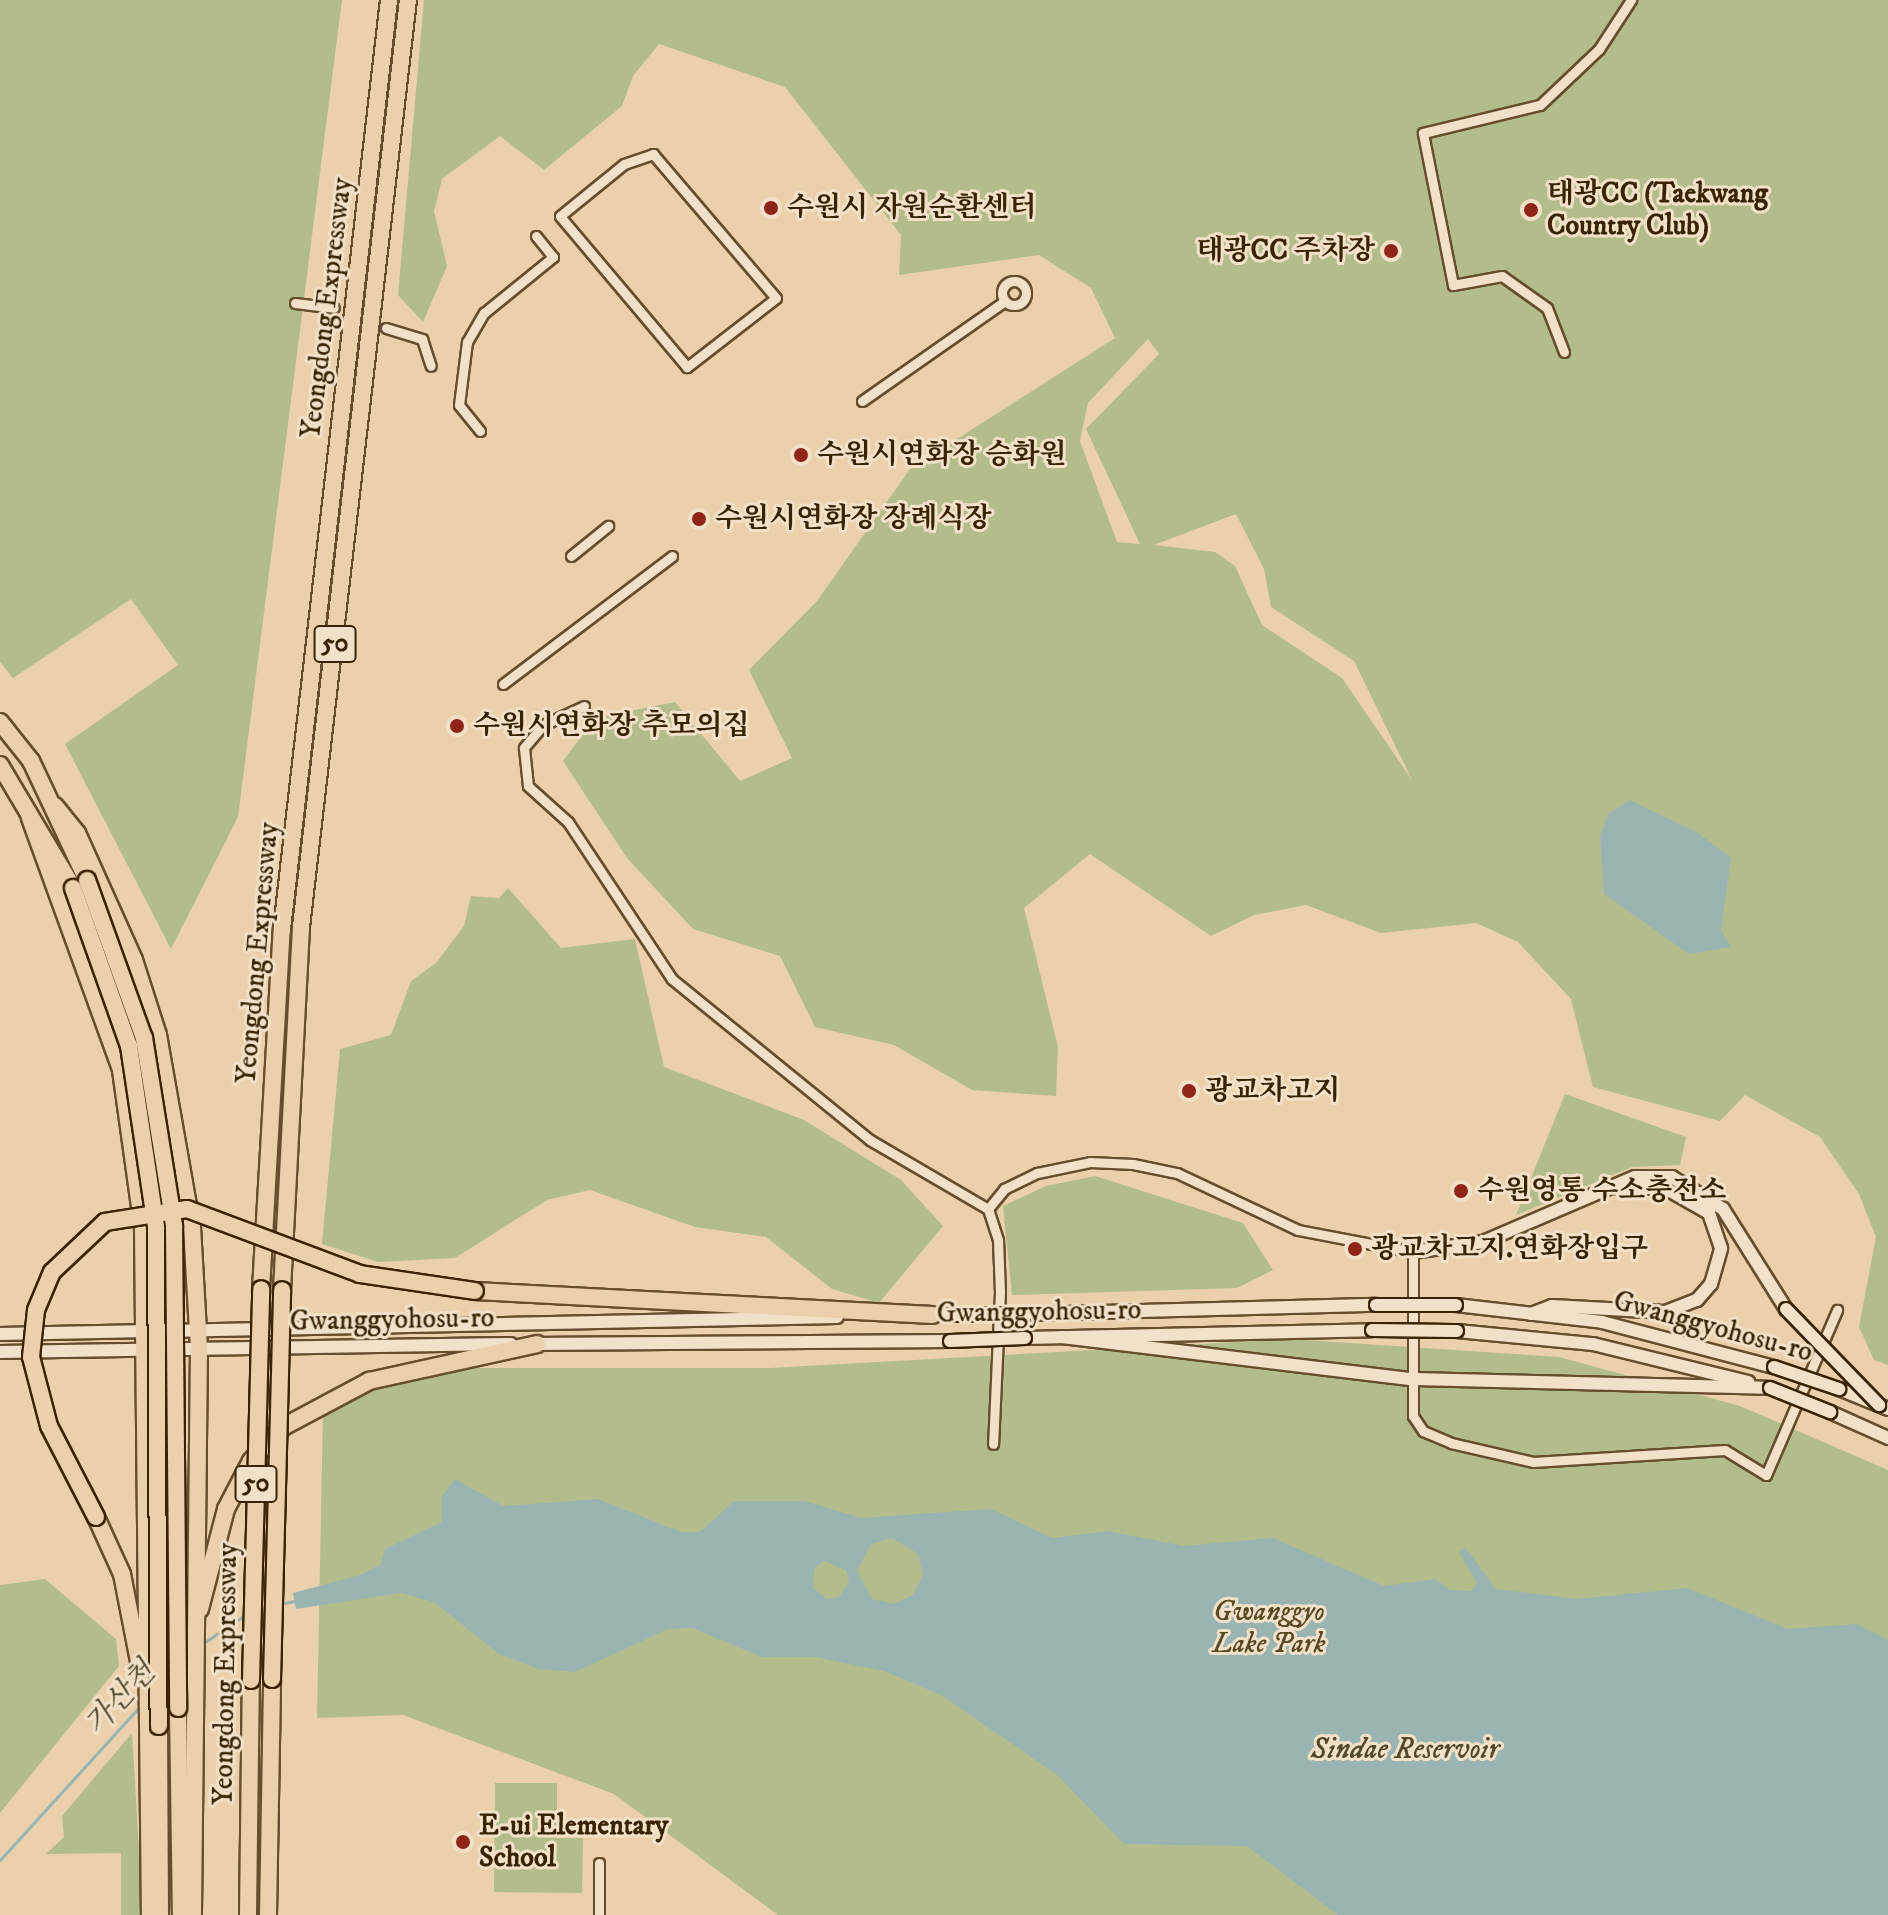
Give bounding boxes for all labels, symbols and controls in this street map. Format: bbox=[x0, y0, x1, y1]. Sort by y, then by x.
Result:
street label: Yeongdong Expressway bbox=[294, 176, 360, 440]
place label: 태광CC (Taekwang Country Club) bbox=[1547, 177, 1768, 243]
place label: 수원시 자원순환센터 bbox=[787, 191, 1036, 225]
marker: 수원시 자원순환센터 bbox=[762, 199, 780, 217]
marker: 태광CC (Taekwang Country Club) bbox=[1522, 201, 1540, 219]
place label: 태광CC 주차장 bbox=[1197, 234, 1375, 268]
marker: 태광CC 주차장 bbox=[1382, 242, 1400, 260]
place label: 수원시연화장 승화원 bbox=[817, 438, 1066, 472]
marker: 수원시연화장 승화원 bbox=[792, 446, 810, 464]
place label: 수원시연화장 장례식장 bbox=[715, 502, 991, 536]
marker: 수원시연화장 장례식장 bbox=[690, 510, 708, 528]
road number: 50 bbox=[313, 622, 357, 666]
place label: 수원시연화장 추모의집 bbox=[473, 709, 749, 743]
marker: 수원시연화장 추모의집 bbox=[448, 717, 466, 735]
street label: Yeongdong Expressway bbox=[230, 821, 286, 1085]
place label: 광교차고지 bbox=[1205, 1074, 1340, 1108]
marker: 광교차고지 bbox=[1180, 1082, 1198, 1100]
place label: 수원영통 수소충전소 bbox=[1477, 1174, 1726, 1208]
marker: 수원영통 수소충전소 bbox=[1452, 1182, 1470, 1200]
place label: 광교차고지.연화장입구 bbox=[1371, 1232, 1648, 1266]
marker: 광교차고지.연화장입구 bbox=[1346, 1240, 1364, 1258]
street label: Gwanggyohosu-ro bbox=[1610, 1284, 1816, 1370]
street label: Gwanggyohosu-ro bbox=[936, 1293, 1142, 1331]
street label: Gwanggyohosu-ro bbox=[289, 1301, 495, 1339]
road number: 50 bbox=[234, 1462, 278, 1506]
street label: Yeongdong Expressway bbox=[207, 1543, 245, 1805]
park label: Gwanggyo Lake Park bbox=[1213, 1595, 1325, 1661]
water label: 가산천 bbox=[78, 1655, 164, 1743]
water label: Sindae Reservoir bbox=[1311, 1732, 1499, 1768]
place label: E-ui Elementary School bbox=[479, 1809, 668, 1875]
marker: E-ui Elementary School bbox=[454, 1833, 472, 1851]

